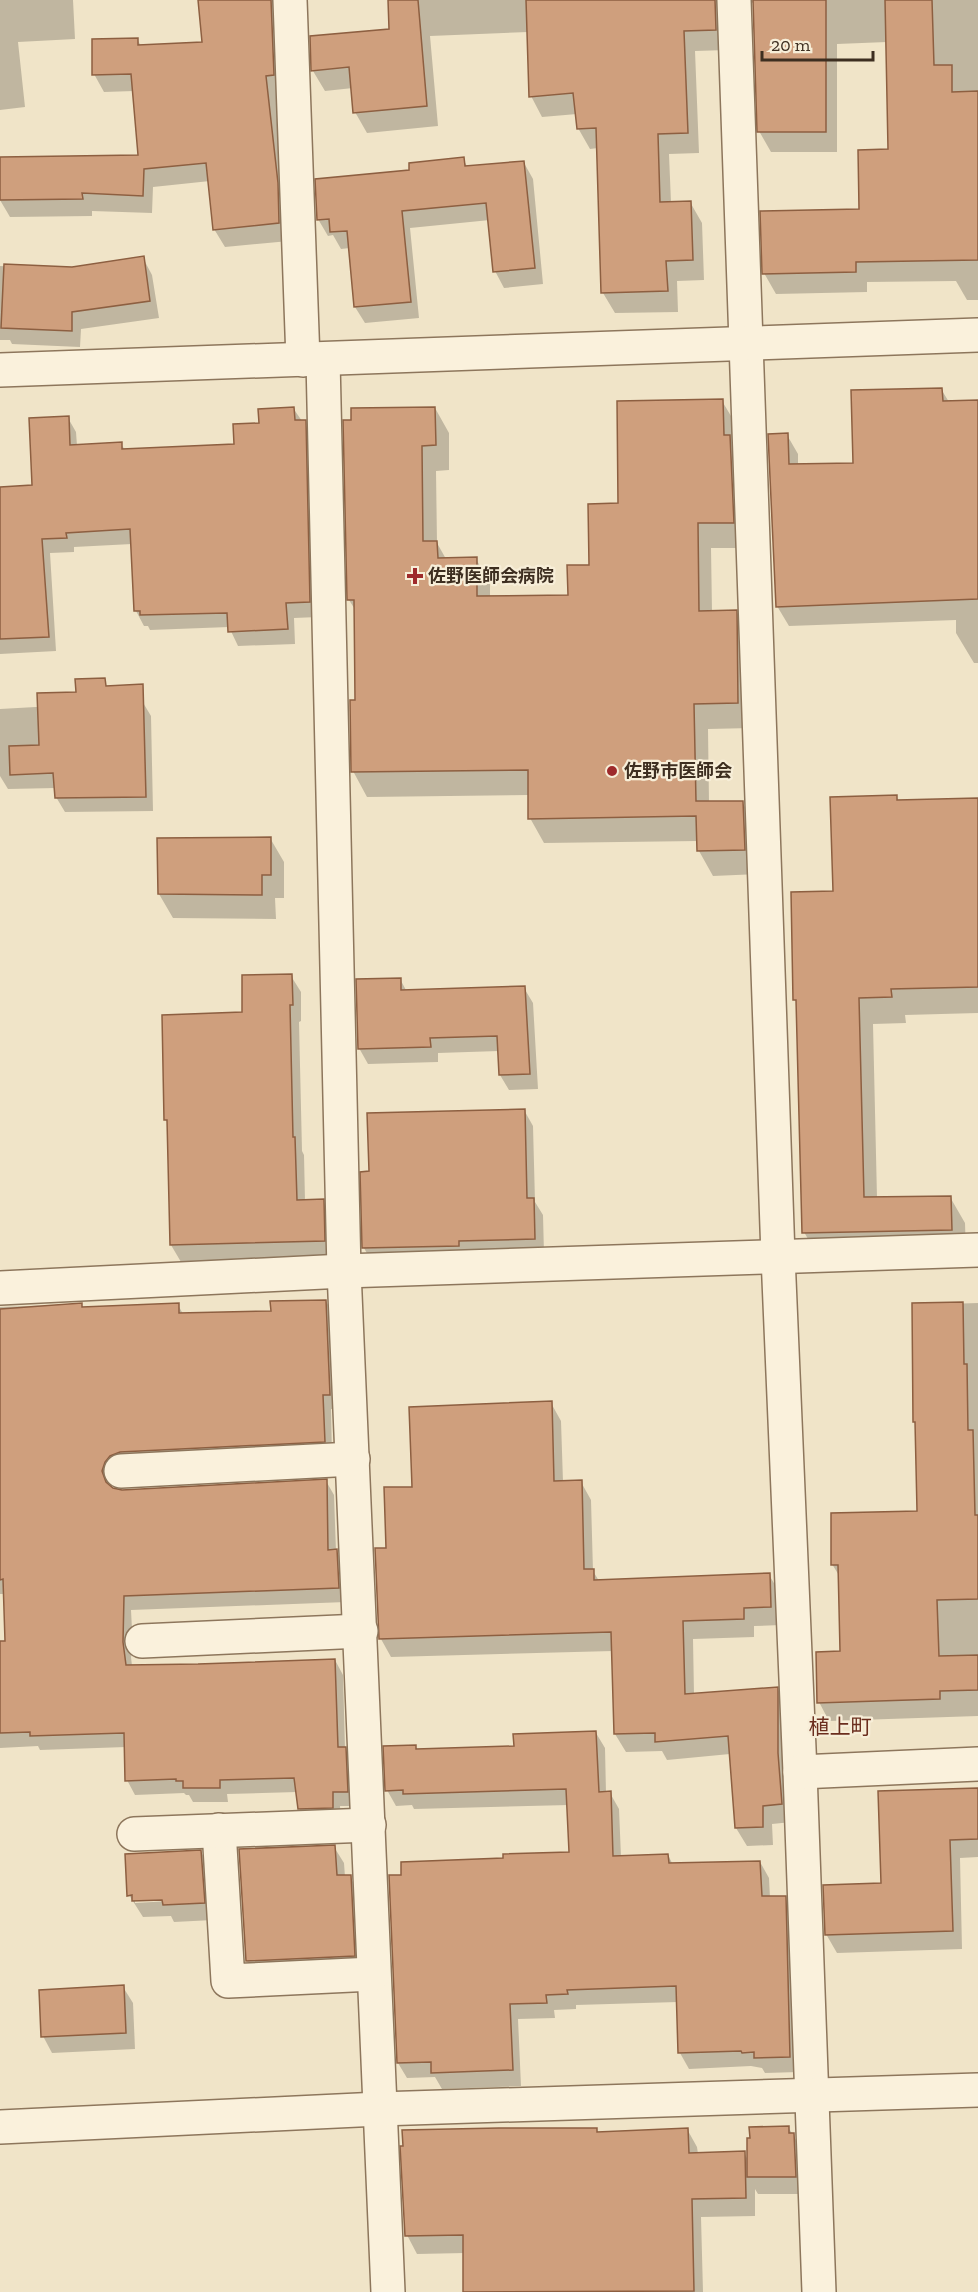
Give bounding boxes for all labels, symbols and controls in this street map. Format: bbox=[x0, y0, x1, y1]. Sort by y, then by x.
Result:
scale bar bbox=[762, 24, 873, 62]
text: 20 m bbox=[771, 34, 811, 56]
place label: 佐野医師会病院 bbox=[428, 565, 554, 587]
marker: 佐野医師会病院 bbox=[406, 567, 424, 585]
place label: 佐野市医師会 bbox=[624, 760, 732, 782]
marker: 佐野市医師会 bbox=[605, 764, 619, 778]
district label: 植上町 bbox=[809, 1714, 872, 1739]

